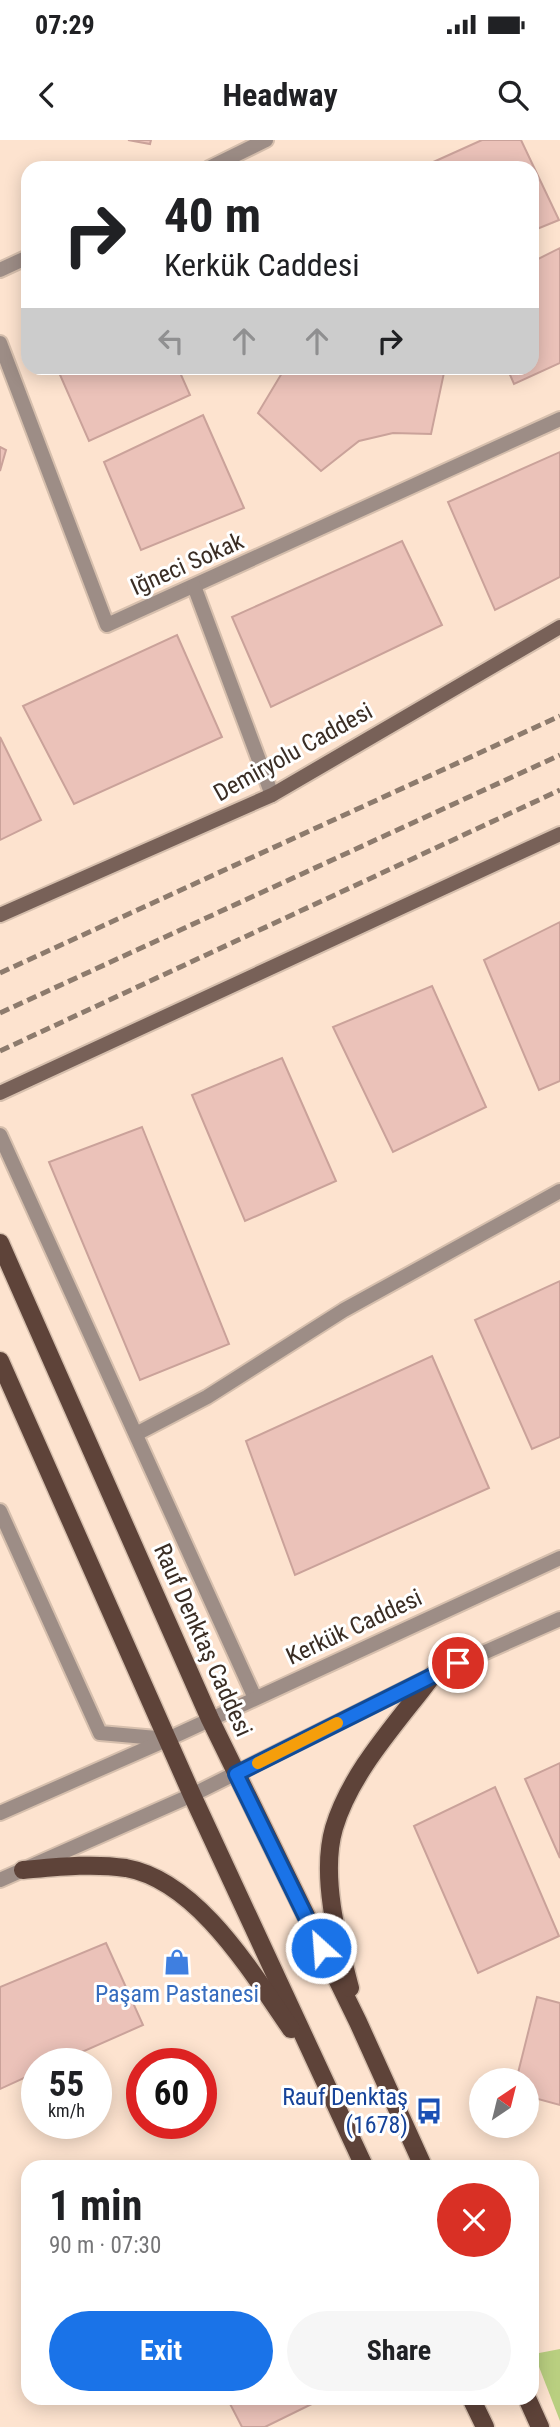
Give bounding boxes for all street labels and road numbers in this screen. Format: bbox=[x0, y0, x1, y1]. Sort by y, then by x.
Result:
street label: Iğneci Sokak bbox=[126, 527, 248, 601]
street label: Demiryolu Caddesi bbox=[209, 697, 377, 807]
street label: Rauf Denktaş Caddesi bbox=[148, 1539, 258, 1741]
street label: Kerkük Caddesi bbox=[282, 1583, 426, 1671]

